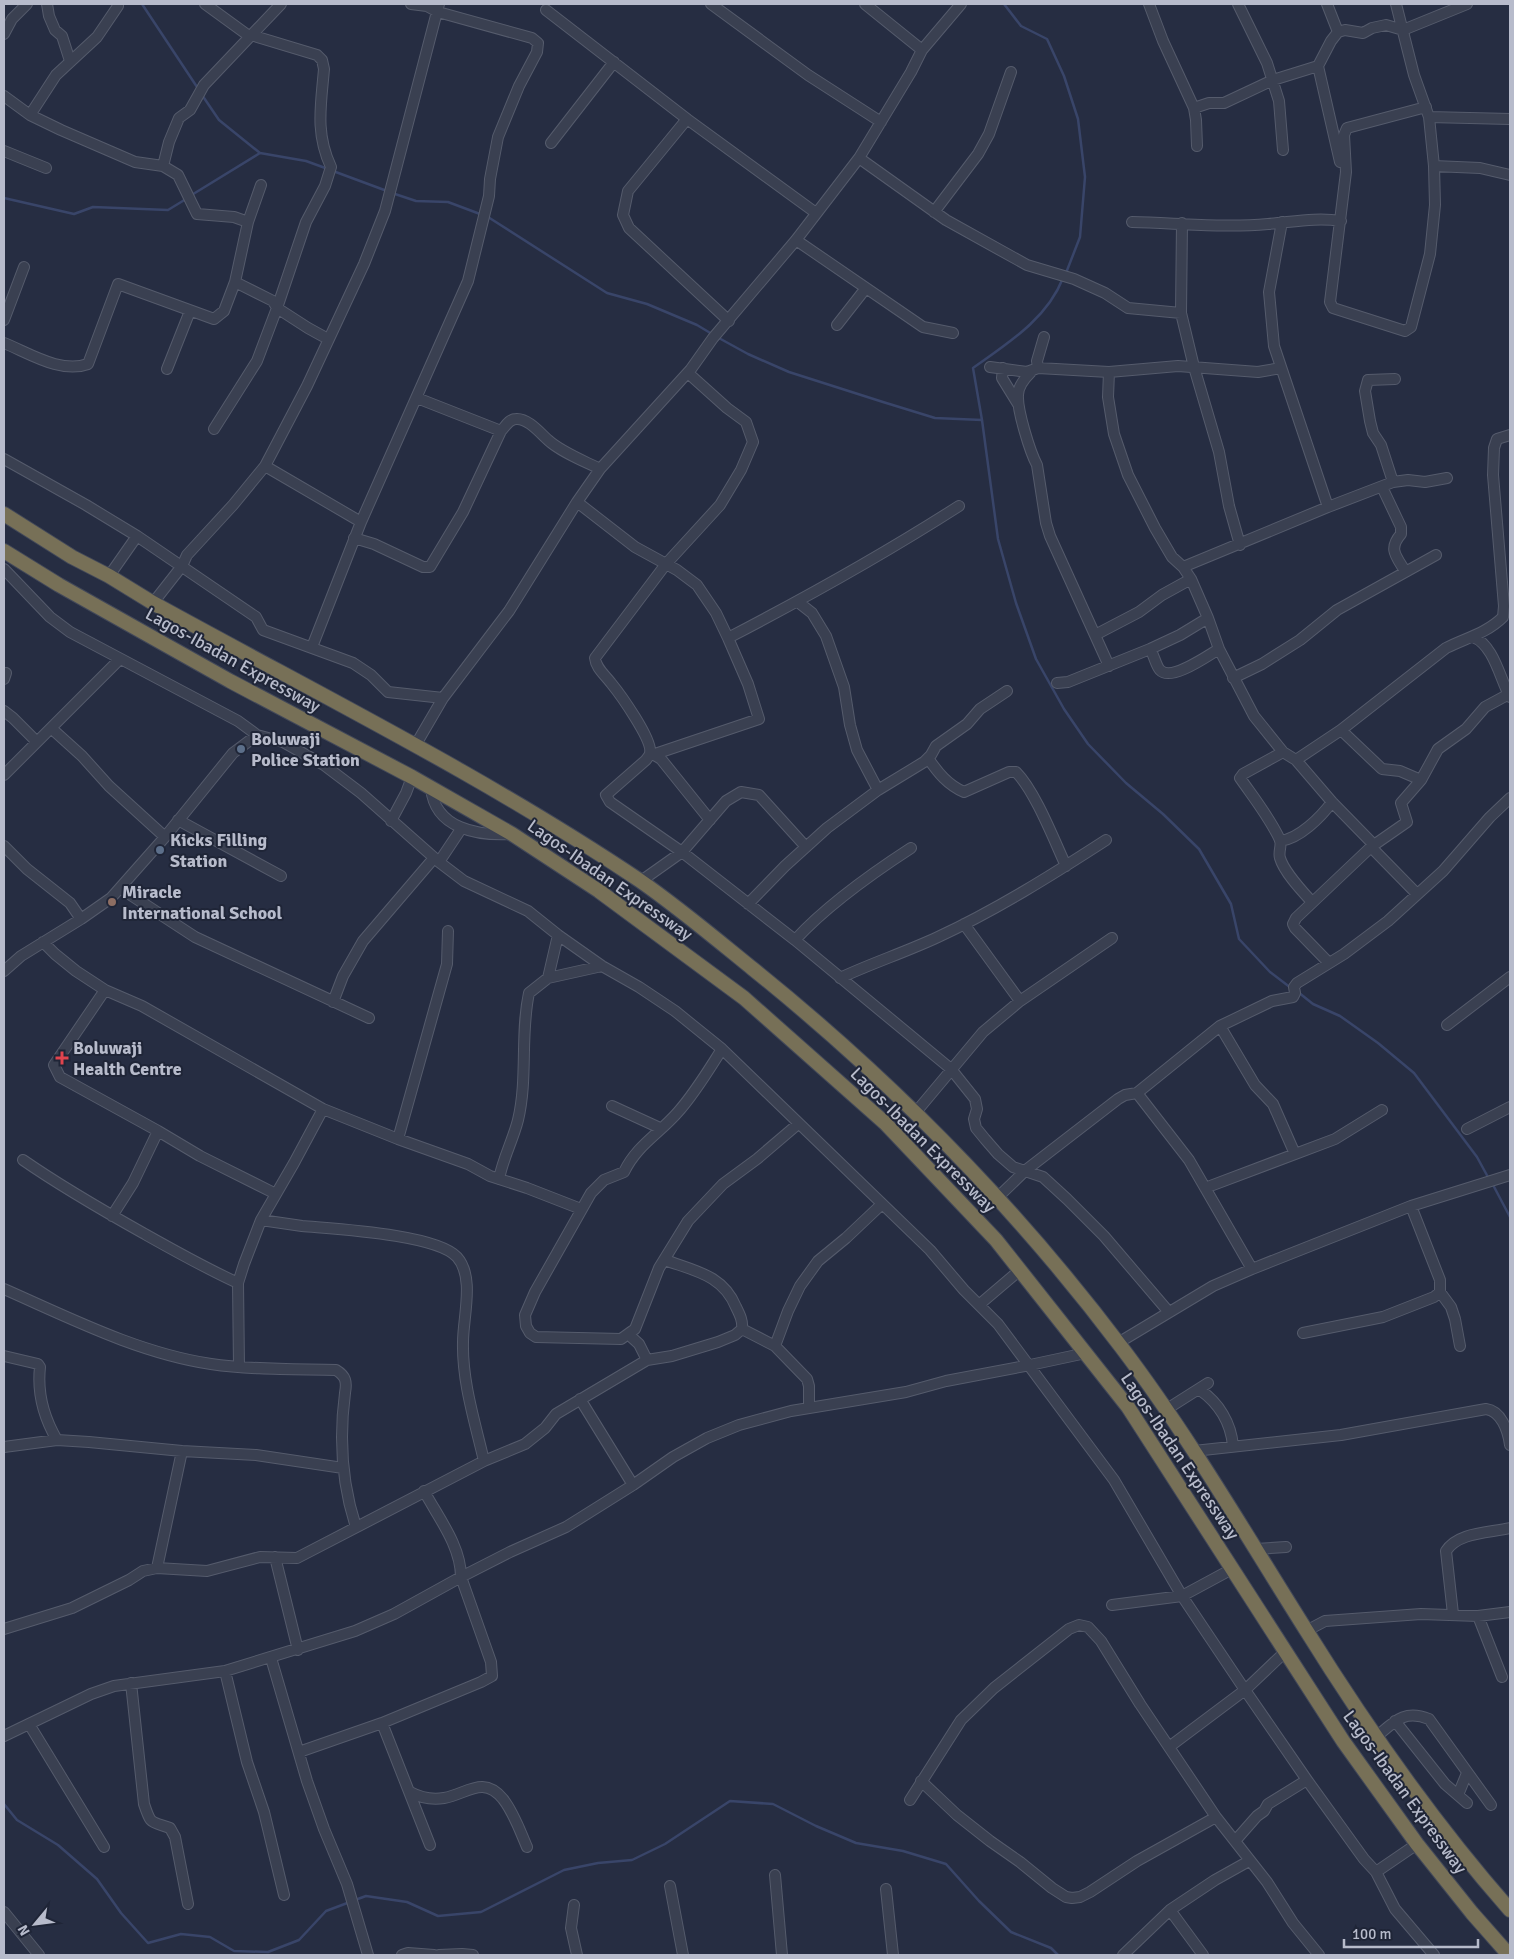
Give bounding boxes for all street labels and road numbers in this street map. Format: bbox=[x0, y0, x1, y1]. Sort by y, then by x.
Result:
street label: Lagos-Ibadan Expressway bbox=[142, 603, 325, 718]
street label: Lagos-Ibadan Expressway bbox=[523, 815, 697, 946]
street label: Lagos-Ibadan Expressway bbox=[846, 1063, 1001, 1218]
street label: Lagos-Ibadan Expressway bbox=[1116, 1368, 1244, 1544]
street label: Lagos-Ibadan Expressway bbox=[1338, 1706, 1472, 1879]

